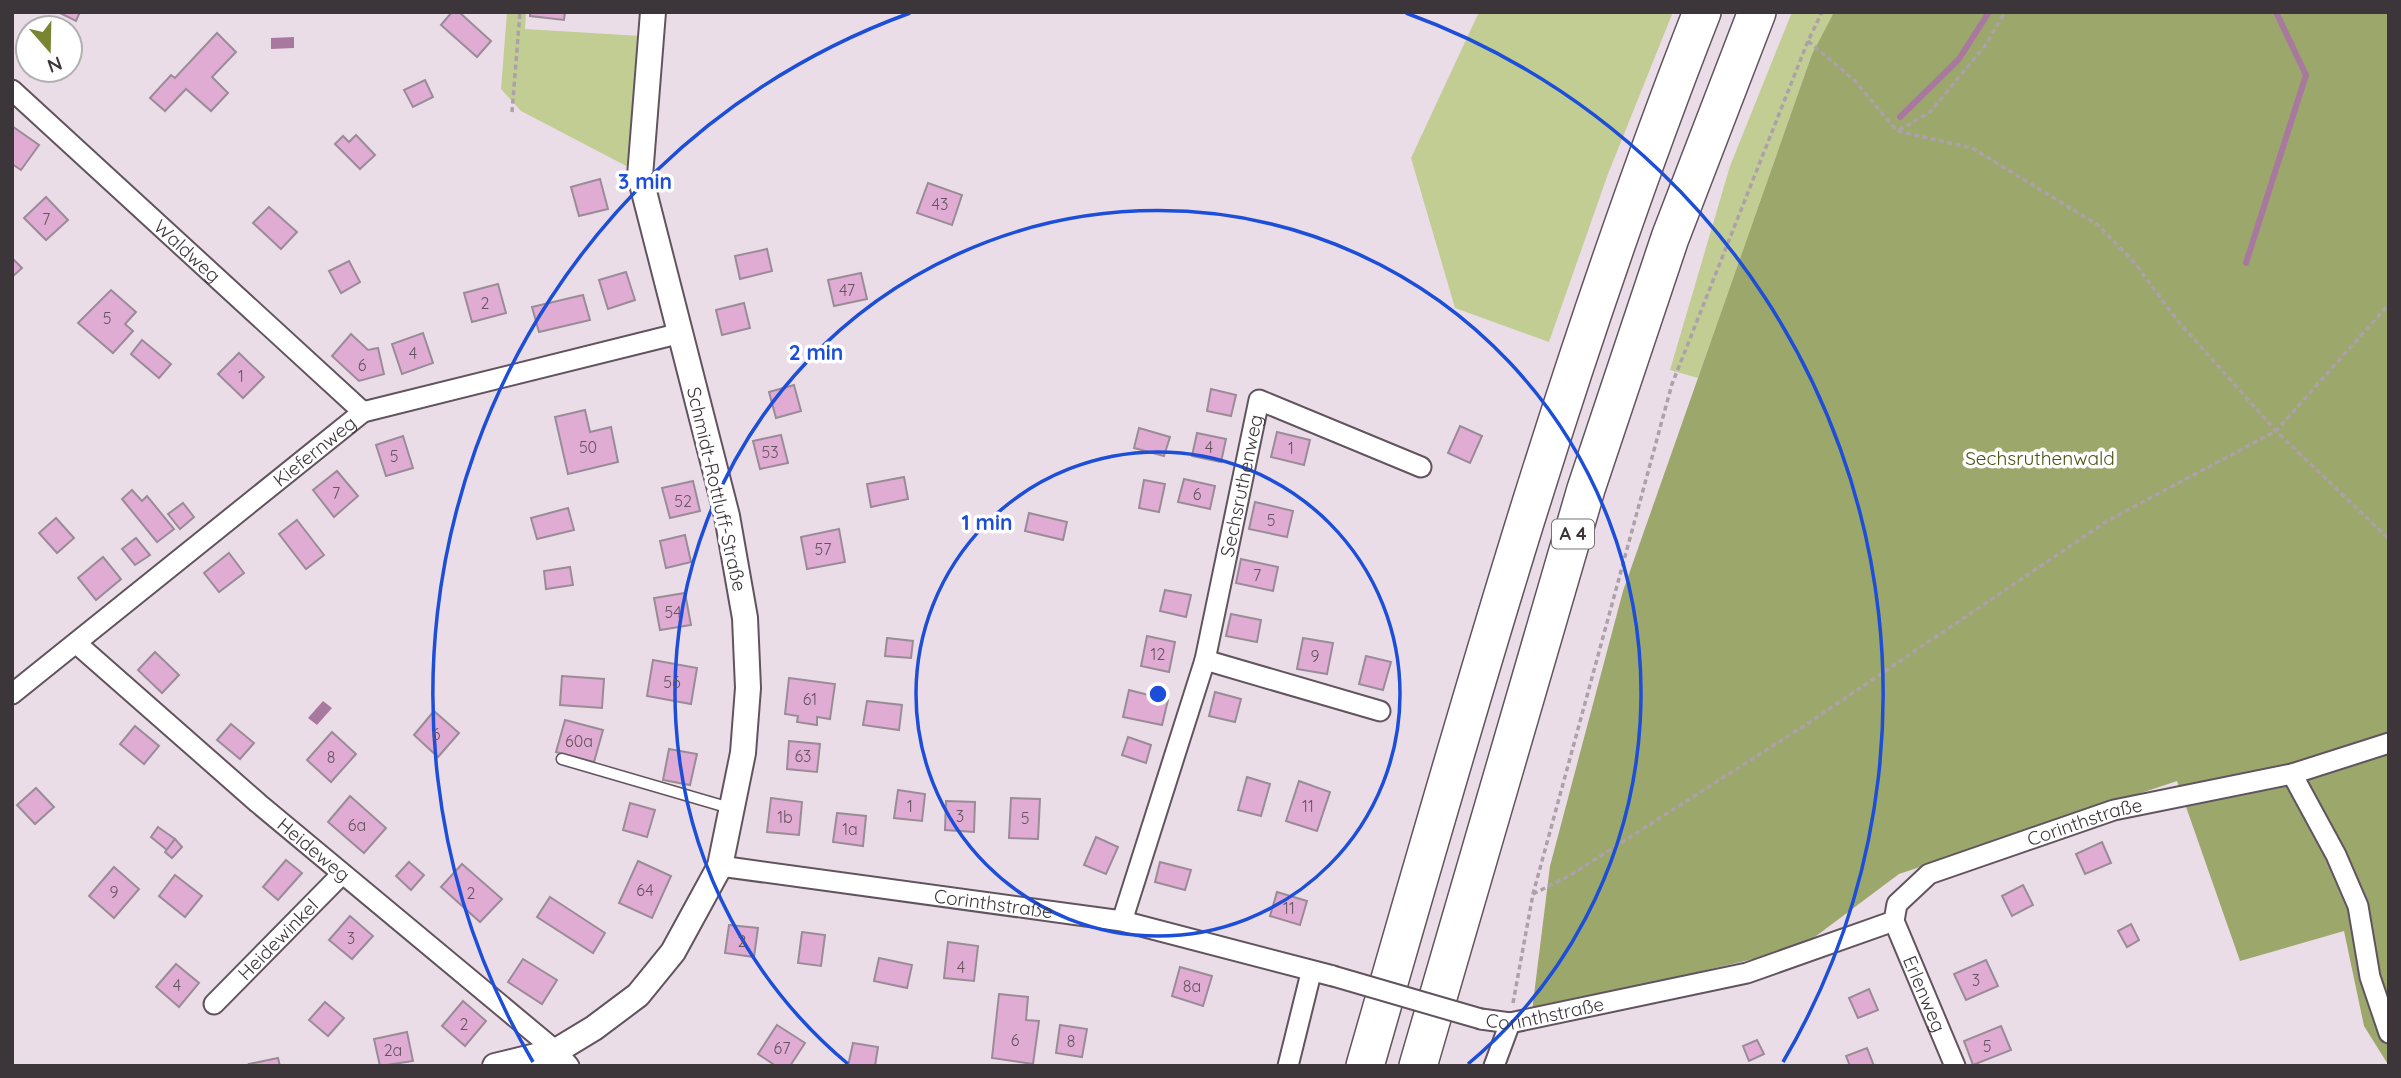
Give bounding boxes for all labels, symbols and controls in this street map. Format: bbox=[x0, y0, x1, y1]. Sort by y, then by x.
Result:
north arrow bbox=[14, 14, 84, 84]
text: N bbox=[44, 51, 65, 79]
text: 3 min bbox=[618, 168, 672, 194]
house number: 43 bbox=[932, 194, 948, 214]
house number: 7 bbox=[42, 209, 50, 229]
street label: Waldweg bbox=[149, 214, 226, 288]
house number: 47 bbox=[839, 280, 855, 300]
house number: 2 bbox=[481, 293, 490, 313]
house number: 5 bbox=[103, 308, 111, 328]
text: 2 min bbox=[789, 339, 843, 365]
house number: 4 bbox=[409, 343, 417, 363]
house number: 6 bbox=[358, 355, 367, 375]
house number: 1 bbox=[238, 366, 244, 386]
street label: Schmidt-Rottluff-Straße bbox=[682, 384, 752, 594]
street label: Kiefernweg bbox=[268, 410, 361, 492]
street label: Sechsruthenweg bbox=[1215, 412, 1268, 559]
house number: 50 bbox=[579, 437, 597, 457]
house number: 4 bbox=[1205, 437, 1213, 457]
house number: 1 bbox=[1288, 438, 1294, 458]
house number: 53 bbox=[761, 442, 779, 462]
house number: 5 bbox=[390, 446, 398, 466]
park label: Sechsruthenwald bbox=[1965, 446, 2115, 470]
house number: 7 bbox=[332, 483, 340, 503]
house number: 6 bbox=[1193, 484, 1202, 504]
house number: 52 bbox=[674, 491, 692, 511]
text: 1 min bbox=[962, 509, 1012, 535]
house number: 5 bbox=[1267, 510, 1275, 530]
road number: A 4 bbox=[1552, 520, 1594, 548]
house number: 57 bbox=[815, 539, 831, 559]
house number: 7 bbox=[1253, 565, 1261, 585]
house number: 54 bbox=[664, 602, 682, 622]
house number: 12 bbox=[1151, 644, 1166, 664]
house number: 9 bbox=[1311, 646, 1320, 666]
house number: 56 bbox=[663, 672, 681, 692]
centre of rings bbox=[1146, 682, 1170, 706]
house number: 61 bbox=[803, 689, 817, 709]
house number: 6 bbox=[432, 724, 441, 744]
house number: 60a bbox=[565, 731, 593, 751]
house number: 63 bbox=[795, 746, 812, 766]
house number: 8 bbox=[327, 747, 335, 767]
street label: Corinthstraße bbox=[2024, 793, 2144, 851]
house number: 1 bbox=[907, 796, 913, 816]
house number: 11 bbox=[1302, 796, 1314, 816]
house number: 3 bbox=[956, 806, 964, 826]
house number: 1b bbox=[777, 807, 793, 827]
house number: 5 bbox=[1021, 808, 1029, 828]
street label: Heideweg bbox=[273, 812, 355, 887]
house number: 6a bbox=[348, 815, 366, 835]
house number: 1a bbox=[842, 819, 858, 839]
house number: 64 bbox=[636, 880, 654, 900]
house number: 9 bbox=[110, 882, 119, 902]
house number: 2 bbox=[467, 883, 476, 903]
street label: Corinthstraße bbox=[932, 883, 1054, 923]
street label: Heidewinkel bbox=[232, 893, 323, 985]
house number: 11 bbox=[1283, 898, 1295, 918]
house number: 3 bbox=[347, 928, 355, 948]
house number: 2 bbox=[738, 931, 747, 951]
street label: Erlenweg bbox=[1898, 952, 1951, 1036]
house number: 4 bbox=[957, 957, 965, 977]
house number: 3 bbox=[1972, 970, 1980, 990]
house number: 4 bbox=[173, 975, 181, 995]
house number: 8a bbox=[1183, 976, 1201, 996]
street label: Corinthstraße bbox=[1484, 992, 1606, 1035]
house number: 2 bbox=[460, 1014, 469, 1034]
house number: 6 bbox=[1011, 1030, 1020, 1050]
house number: 8 bbox=[1067, 1031, 1075, 1051]
house number: 5 bbox=[1983, 1036, 1991, 1056]
house number: 67 bbox=[774, 1038, 790, 1058]
house number: 2a bbox=[384, 1040, 402, 1060]

